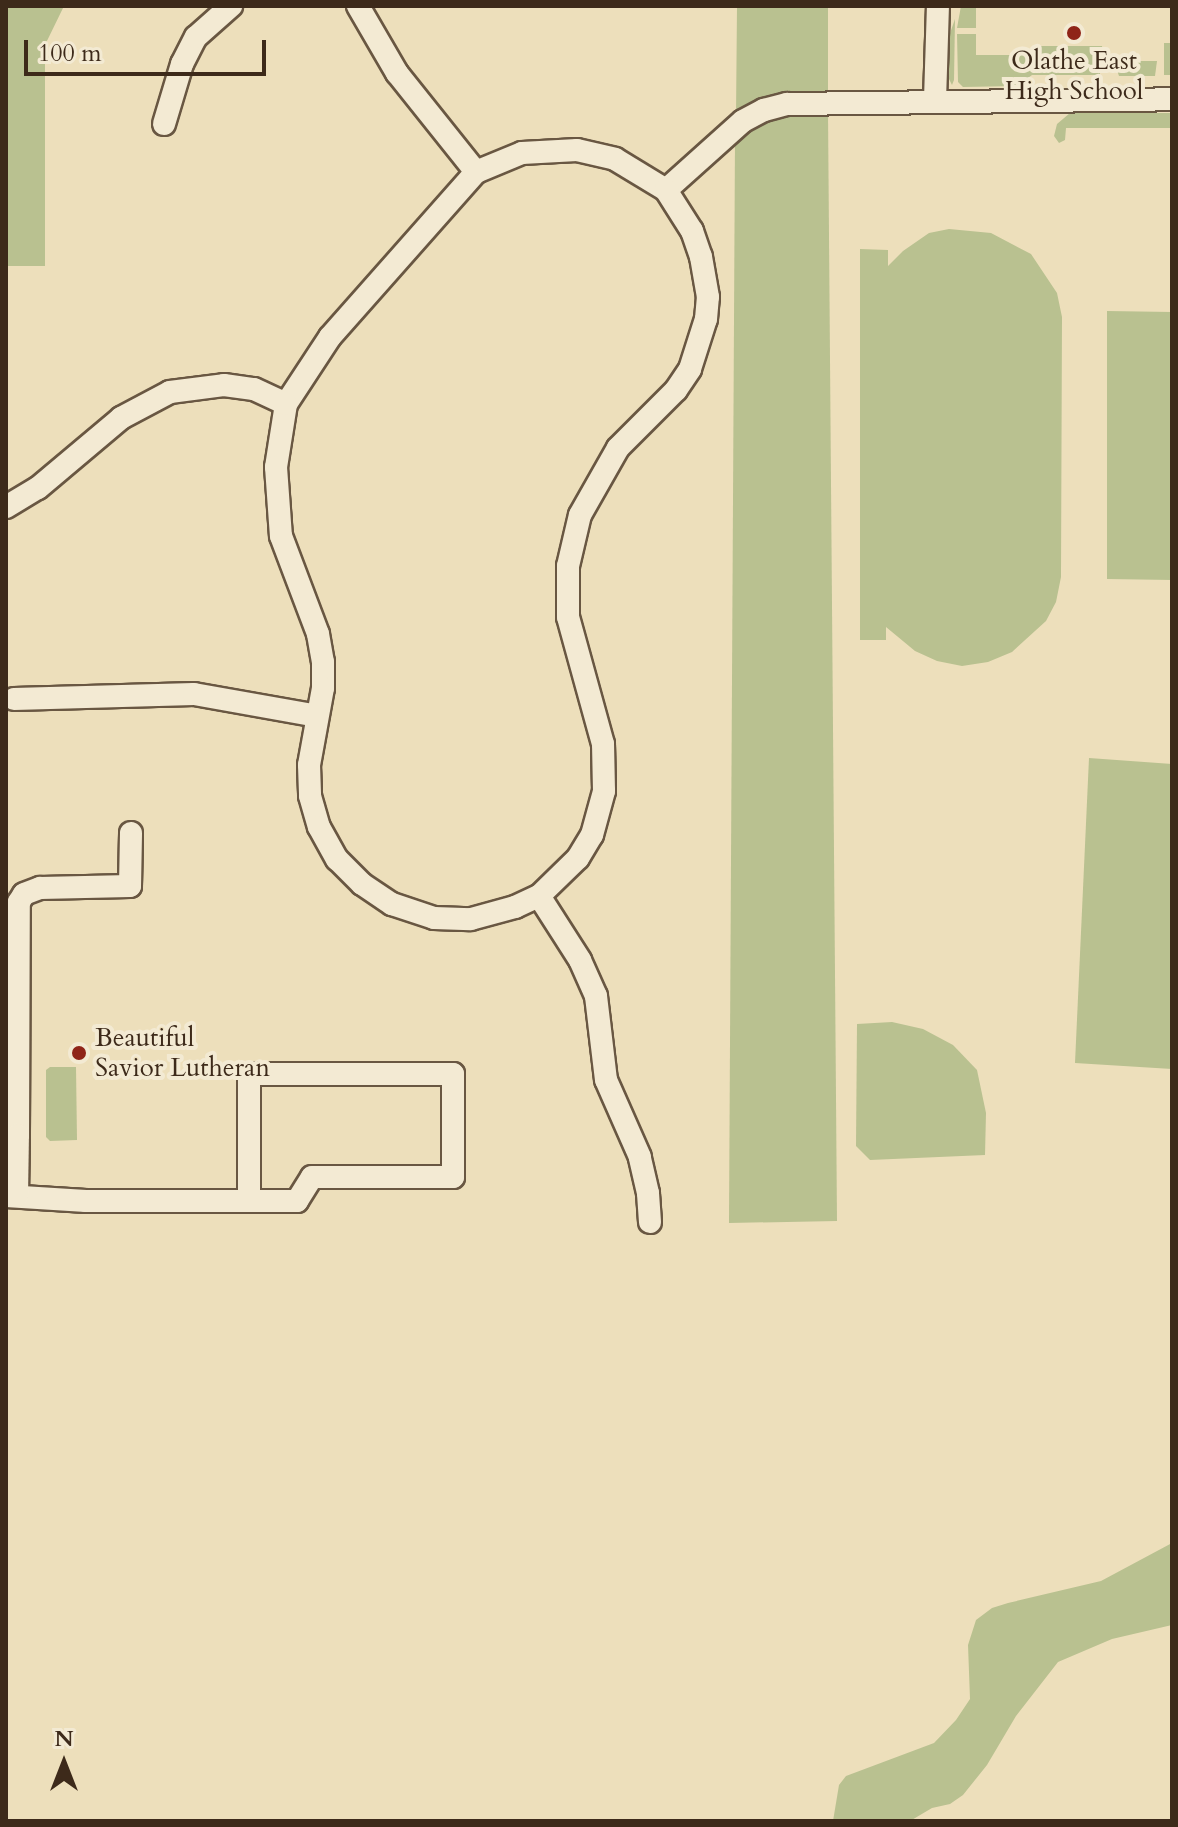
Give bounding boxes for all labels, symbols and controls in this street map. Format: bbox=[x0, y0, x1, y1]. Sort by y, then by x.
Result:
scale bar bbox=[28, 24, 270, 74]
marker: Olathe East High School bbox=[1065, 24, 1083, 42]
text: 100 m bbox=[38, 37, 102, 70]
place label: Olathe East High School bbox=[1005, 45, 1143, 106]
place label: Beautiful Savior Lutheran bbox=[95, 1022, 270, 1084]
marker: Beautiful Savior Lutheran bbox=[70, 1044, 88, 1062]
north arrow bbox=[24, 1723, 104, 1803]
text: N bbox=[54, 1724, 74, 1754]

